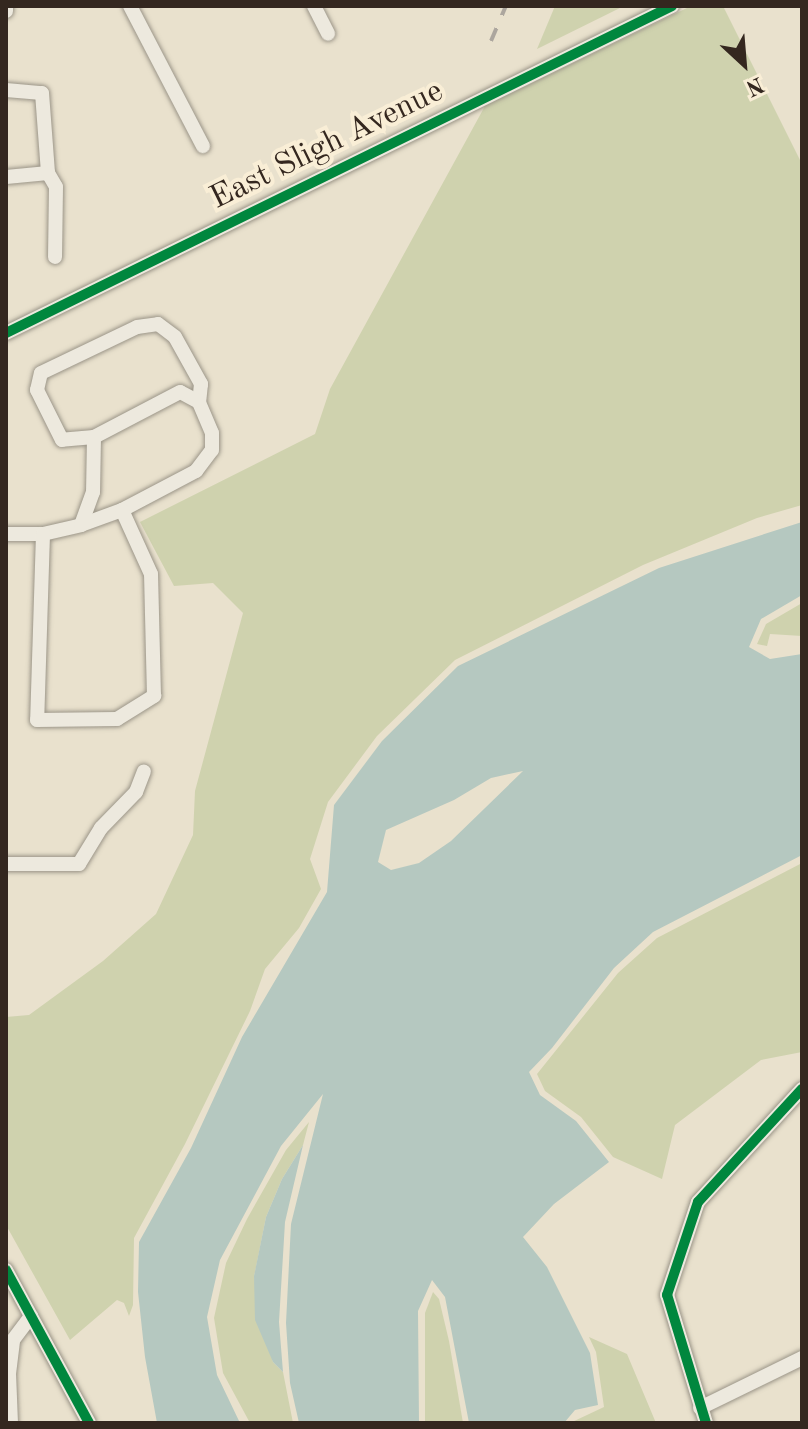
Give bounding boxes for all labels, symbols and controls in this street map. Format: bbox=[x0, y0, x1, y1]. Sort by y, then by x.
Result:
north arrow bbox=[704, 24, 784, 104]
text: N bbox=[742, 72, 767, 99]
street label: East Sligh Avenue bbox=[204, 73, 450, 219]

